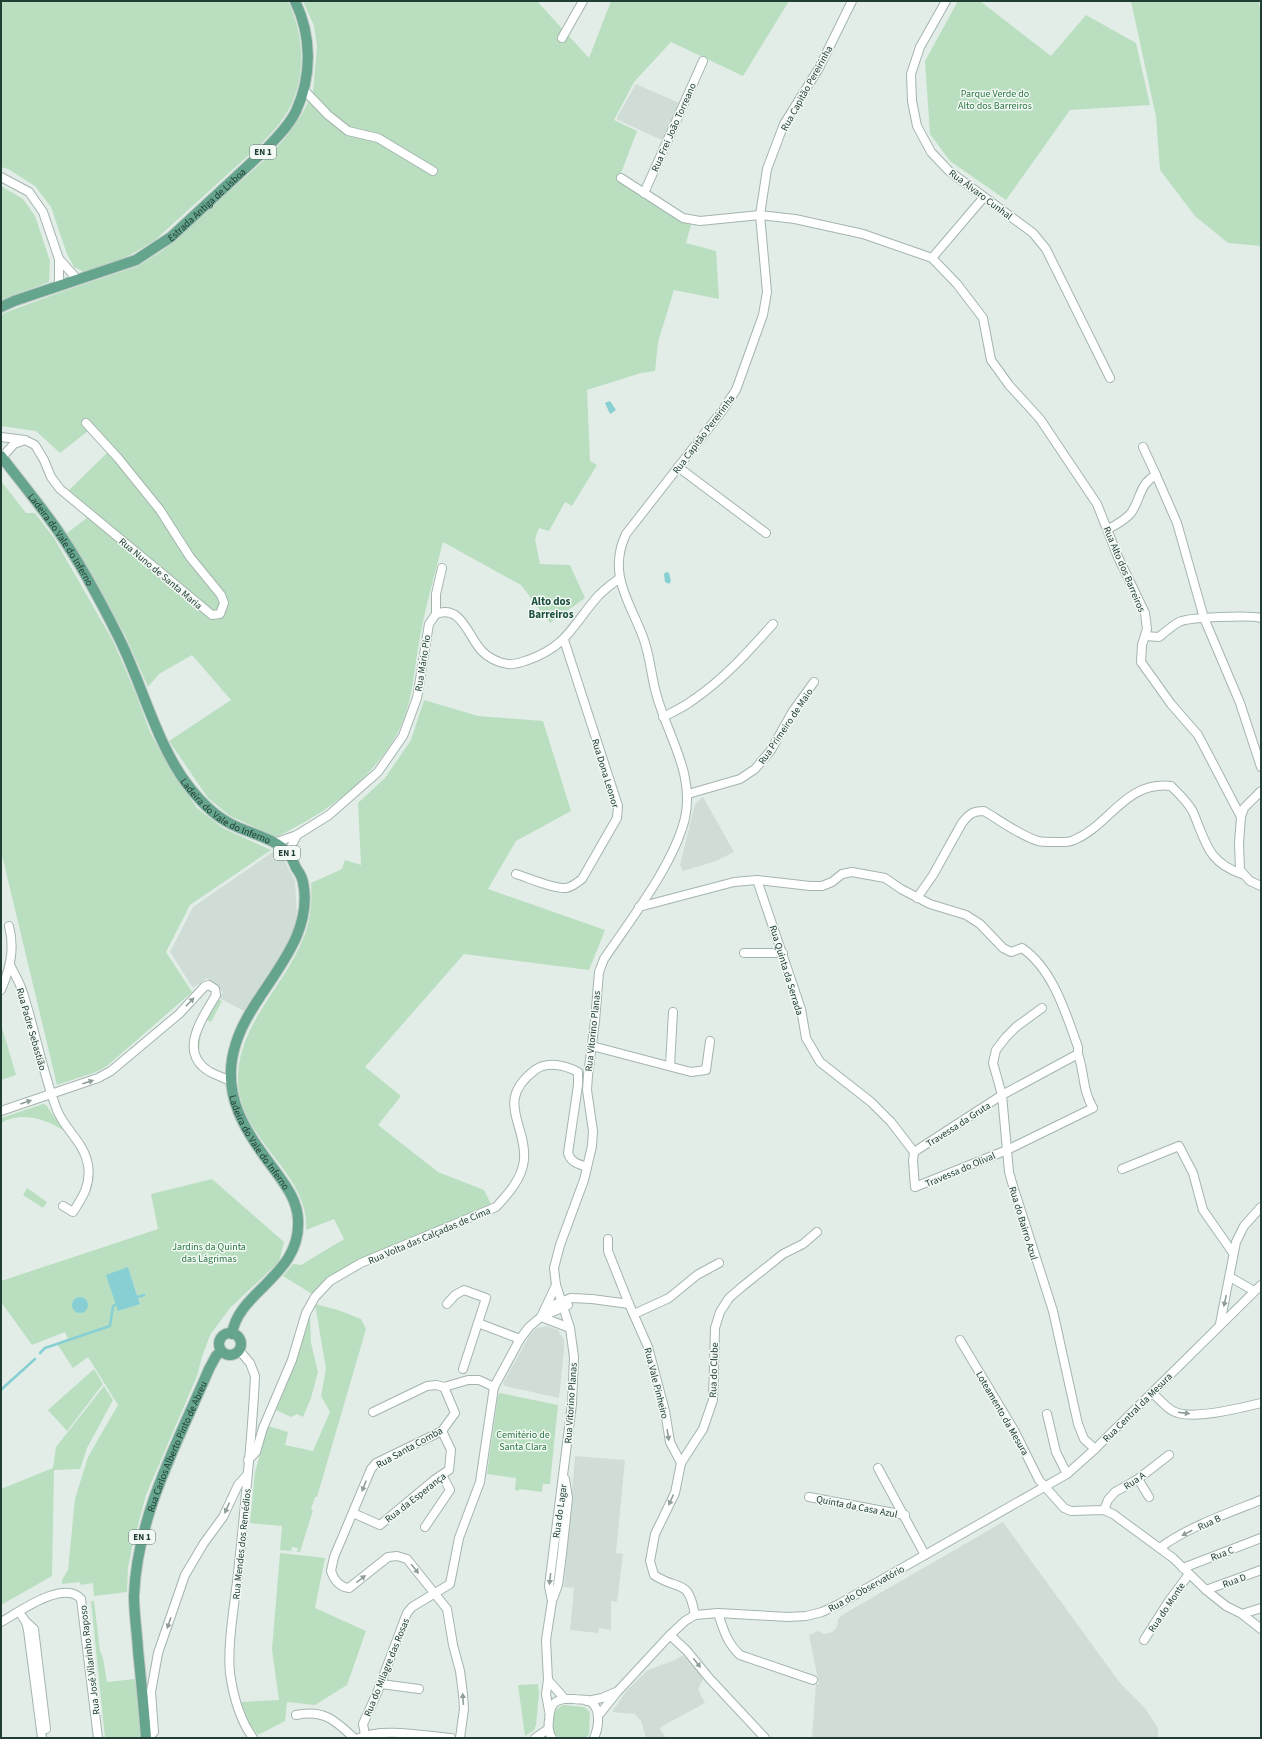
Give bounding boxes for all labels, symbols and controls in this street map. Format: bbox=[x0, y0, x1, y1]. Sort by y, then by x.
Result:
street label: Rua Capitão Pereirinha bbox=[778, 43, 836, 134]
street label: Rua Frei João Torreano bbox=[648, 81, 700, 174]
park label: Parque Verde do Alto dos Barreiros bbox=[958, 87, 1032, 113]
road number: EN 1 bbox=[250, 145, 276, 159]
street label: Estrada Antiga de Lisboa bbox=[165, 165, 249, 245]
street label: Rua Álvaro Cunhal bbox=[946, 166, 1015, 224]
street label: Rua Capitão Pereirinha bbox=[669, 392, 738, 477]
street label: Ladeira do Vale do Inferno bbox=[24, 491, 96, 589]
street label: Rua Alto dos Barreiros bbox=[1100, 524, 1149, 615]
street label: Rua Nuno de Santa Maria bbox=[116, 535, 205, 613]
district label: Alto dos Barreiros bbox=[528, 594, 574, 622]
street label: Rua Mário Pio bbox=[412, 634, 434, 693]
street label: Rua Primeiro de Maio bbox=[755, 686, 817, 767]
street label: Rua Dona Leonor bbox=[588, 737, 622, 810]
street label: Ladeira do Vale do Inferno bbox=[177, 775, 273, 848]
road number: EN 1 bbox=[274, 846, 300, 860]
street label: Rua Quinta da Serrada bbox=[766, 923, 806, 1017]
street label: Rua Padre Sebastião bbox=[13, 986, 50, 1072]
street label: Rua Vitorino Planas bbox=[582, 990, 604, 1072]
one-way arrow bbox=[185, 997, 195, 1007]
one-way arrow bbox=[82, 1079, 94, 1085]
street label: Ladeira do Vale do Inferno bbox=[225, 1094, 293, 1193]
one-way arrow bbox=[20, 1099, 32, 1105]
street label: Travessa da Gruta bbox=[924, 1099, 993, 1151]
street label: Travessa do Olival bbox=[923, 1149, 998, 1191]
street label: Rua do Bairro Azul bbox=[1005, 1185, 1041, 1262]
street label: Rua Volta das Calçadas de Cima bbox=[366, 1204, 493, 1268]
park label: Jardins da Quinta das Lágrimas bbox=[172, 1240, 246, 1266]
one-way arrow bbox=[1222, 1295, 1228, 1308]
street label: Rua do Clube bbox=[706, 1342, 722, 1398]
street label: Rua Vale Pinheiro bbox=[640, 1346, 672, 1420]
street label: Rua Vitorino Planas bbox=[561, 1362, 581, 1444]
street label: Loteamento da Mesura bbox=[972, 1369, 1032, 1458]
street label: Rua Central da Mesura bbox=[1100, 1370, 1176, 1446]
street label: Rua Carlos Alberto Pinto de Abreu bbox=[144, 1379, 211, 1514]
one-way arrow bbox=[1177, 1410, 1190, 1417]
street label: Rua Santa Comba bbox=[374, 1424, 445, 1472]
park label: Cemitério de Santa Clara bbox=[496, 1428, 550, 1454]
one-way arrow bbox=[665, 1429, 671, 1441]
street label: Rua A bbox=[1121, 1468, 1149, 1493]
street label: Rua da Esperança bbox=[382, 1469, 449, 1526]
one-way arrow bbox=[360, 1481, 366, 1493]
street label: Rua do Lagar bbox=[549, 1483, 571, 1539]
street label: Rua Mendes dos Remédios bbox=[229, 1488, 255, 1600]
street label: Quinta da Casa Azul bbox=[815, 1492, 899, 1522]
one-way arrow bbox=[668, 1495, 674, 1506]
one-way arrow bbox=[224, 1502, 230, 1513]
street label: Rua B bbox=[1196, 1511, 1223, 1534]
one-way arrow bbox=[1181, 1529, 1193, 1536]
road number: EN 1 bbox=[129, 1530, 155, 1544]
street label: Rua C bbox=[1209, 1543, 1236, 1565]
street label: Rua do Observatório bbox=[826, 1562, 907, 1616]
one-way arrow bbox=[411, 1563, 419, 1574]
street label: Rua D bbox=[1221, 1570, 1248, 1592]
one-way arrow bbox=[547, 1573, 553, 1585]
one-way arrow bbox=[355, 1575, 366, 1583]
street label: Rua do Monte bbox=[1145, 1580, 1189, 1635]
street label: Rua José Vilarinho Raposo bbox=[76, 1604, 104, 1715]
street label: Rua do Milagre das Rosas bbox=[361, 1616, 413, 1719]
one-way arrow bbox=[165, 1617, 171, 1629]
one-way arrow bbox=[692, 1658, 701, 1668]
one-way arrow bbox=[460, 1693, 467, 1705]

